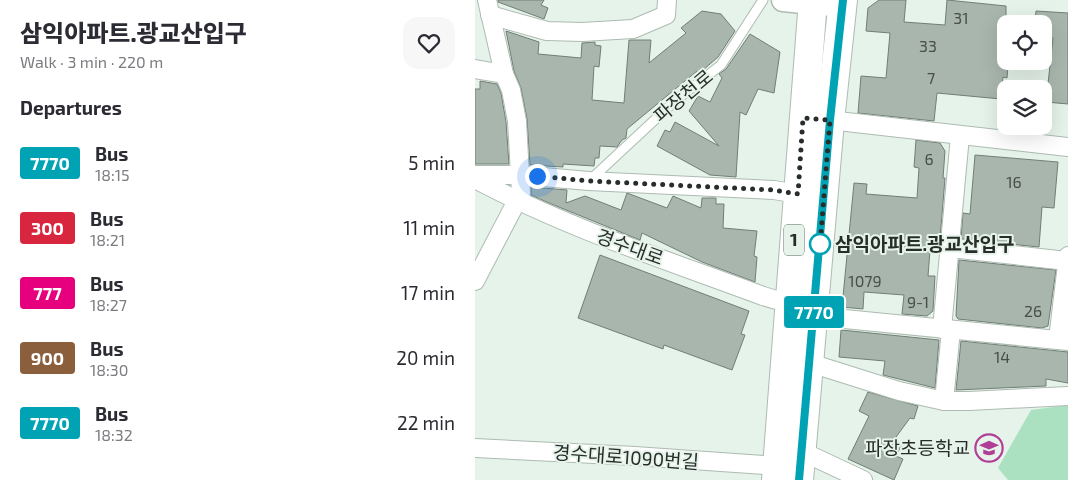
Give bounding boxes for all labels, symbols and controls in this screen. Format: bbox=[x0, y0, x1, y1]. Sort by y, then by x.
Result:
house number: 31 bbox=[953, 8, 969, 27]
map controls bbox=[997, 15, 1052, 135]
button: locate bbox=[997, 15, 1052, 70]
button: heart bbox=[403, 17, 455, 69]
text: 삼익아파트.광교산입구 bbox=[20, 18, 247, 47]
house number: 33 bbox=[919, 36, 937, 55]
text: Walk · 3 min · 220 m bbox=[20, 52, 163, 71]
street label: 파장천로 bbox=[649, 64, 717, 127]
house number: 7 bbox=[927, 68, 935, 87]
button: layers bbox=[997, 80, 1052, 135]
text: Departures bbox=[20, 96, 122, 119]
text: Bus bbox=[95, 142, 128, 165]
house number: 6 bbox=[924, 149, 934, 168]
text: 5 min bbox=[408, 151, 455, 174]
text: 7770 bbox=[30, 152, 70, 174]
your location bbox=[525, 164, 550, 189]
text: 18:15 bbox=[95, 165, 130, 184]
house number: 16 bbox=[1006, 172, 1022, 191]
text: Bus bbox=[90, 207, 124, 230]
text: 11 min bbox=[403, 216, 455, 239]
text: 300 bbox=[31, 217, 64, 239]
street label: 경수대로 bbox=[593, 224, 667, 269]
road number: 1 bbox=[784, 224, 804, 256]
text: 18:21 bbox=[90, 230, 125, 249]
place label: 삼익아파트.광교산입구 bbox=[835, 232, 1014, 255]
marker: 삼익아파트.광교산입구 bbox=[809, 233, 831, 255]
house number: 1079 bbox=[848, 271, 882, 290]
text: Bus bbox=[90, 272, 124, 295]
text: 17 min bbox=[401, 281, 455, 304]
text: 777 bbox=[33, 282, 62, 304]
house number: 9-1 bbox=[907, 292, 929, 311]
text: 18:27 bbox=[90, 295, 127, 314]
line badge: 7770 bbox=[779, 296, 849, 328]
text: 7770 bbox=[794, 301, 834, 323]
house number: 26 bbox=[1024, 301, 1042, 320]
text: Bus bbox=[90, 337, 124, 360]
text: 20 min bbox=[396, 346, 455, 369]
text: 900 bbox=[31, 347, 64, 369]
house number: 14 bbox=[994, 347, 1010, 366]
text: 18:30 bbox=[90, 360, 128, 379]
text: Bus bbox=[95, 402, 128, 425]
text: 22 min bbox=[397, 411, 455, 434]
text: 7770 bbox=[30, 412, 70, 434]
text: 18:32 bbox=[95, 425, 133, 444]
school or university icon: 파장초등학교 bbox=[974, 433, 1004, 463]
place label: 파장초등학교 bbox=[865, 436, 970, 459]
street label: 경수대로1090번길 bbox=[552, 440, 700, 473]

